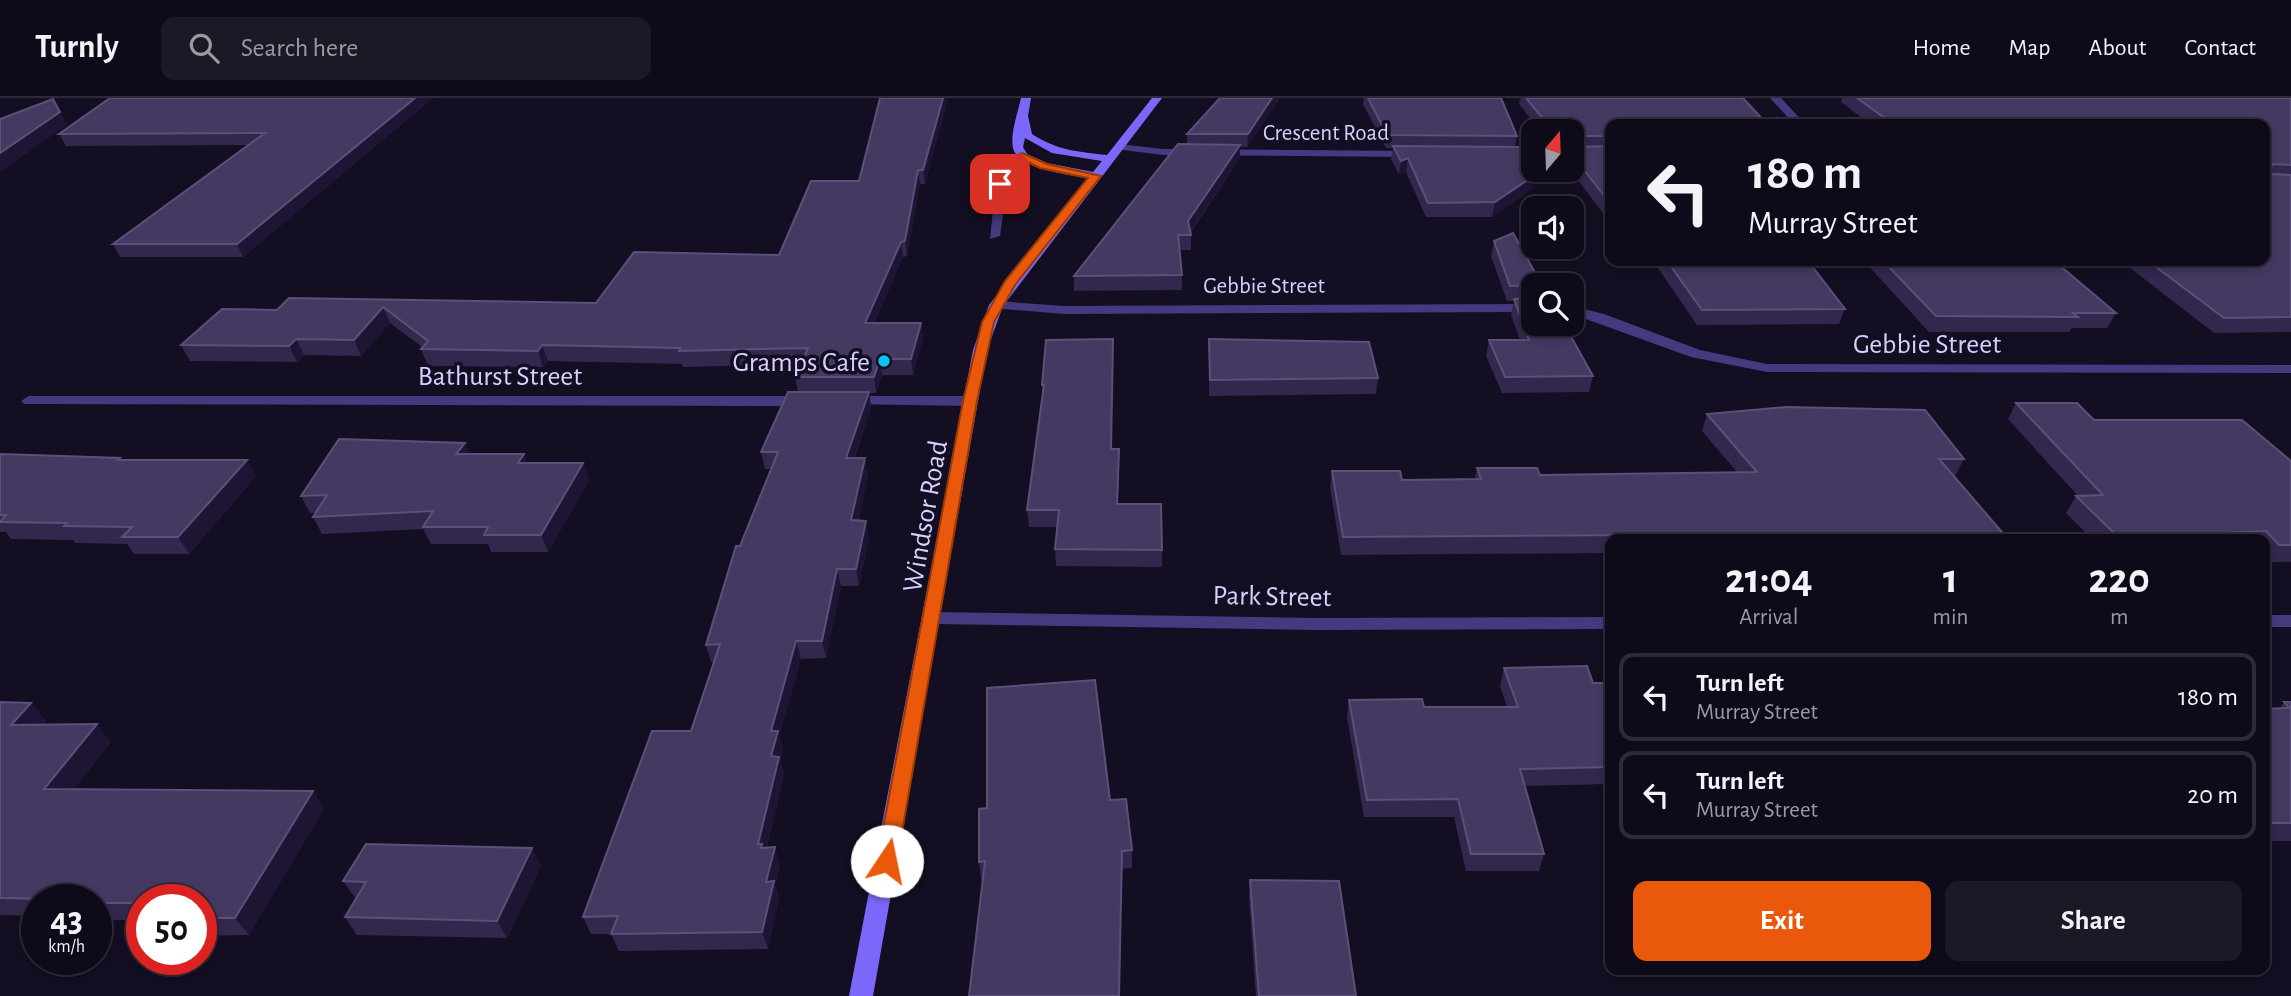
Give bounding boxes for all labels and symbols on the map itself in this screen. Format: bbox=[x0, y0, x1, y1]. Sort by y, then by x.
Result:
north arrow bbox=[1521, 119, 1584, 182]
street label: Crescent Road bbox=[1263, 122, 1389, 145]
pin bbox=[970, 154, 1030, 214]
street label: Gebbie Street bbox=[1203, 275, 1326, 298]
street label: Gebbie Street bbox=[1853, 331, 2001, 359]
place label: Gramps Cafe bbox=[733, 349, 870, 377]
marker: Gramps Cafe bbox=[876, 353, 892, 369]
street label: Bathurst Street bbox=[418, 363, 582, 391]
street label: Windsor Road bbox=[899, 438, 953, 595]
street label: Park Street bbox=[1212, 582, 1332, 612]
position arrow bbox=[850, 824, 924, 898]
speed limit sign: 50 bbox=[126, 884, 217, 975]

